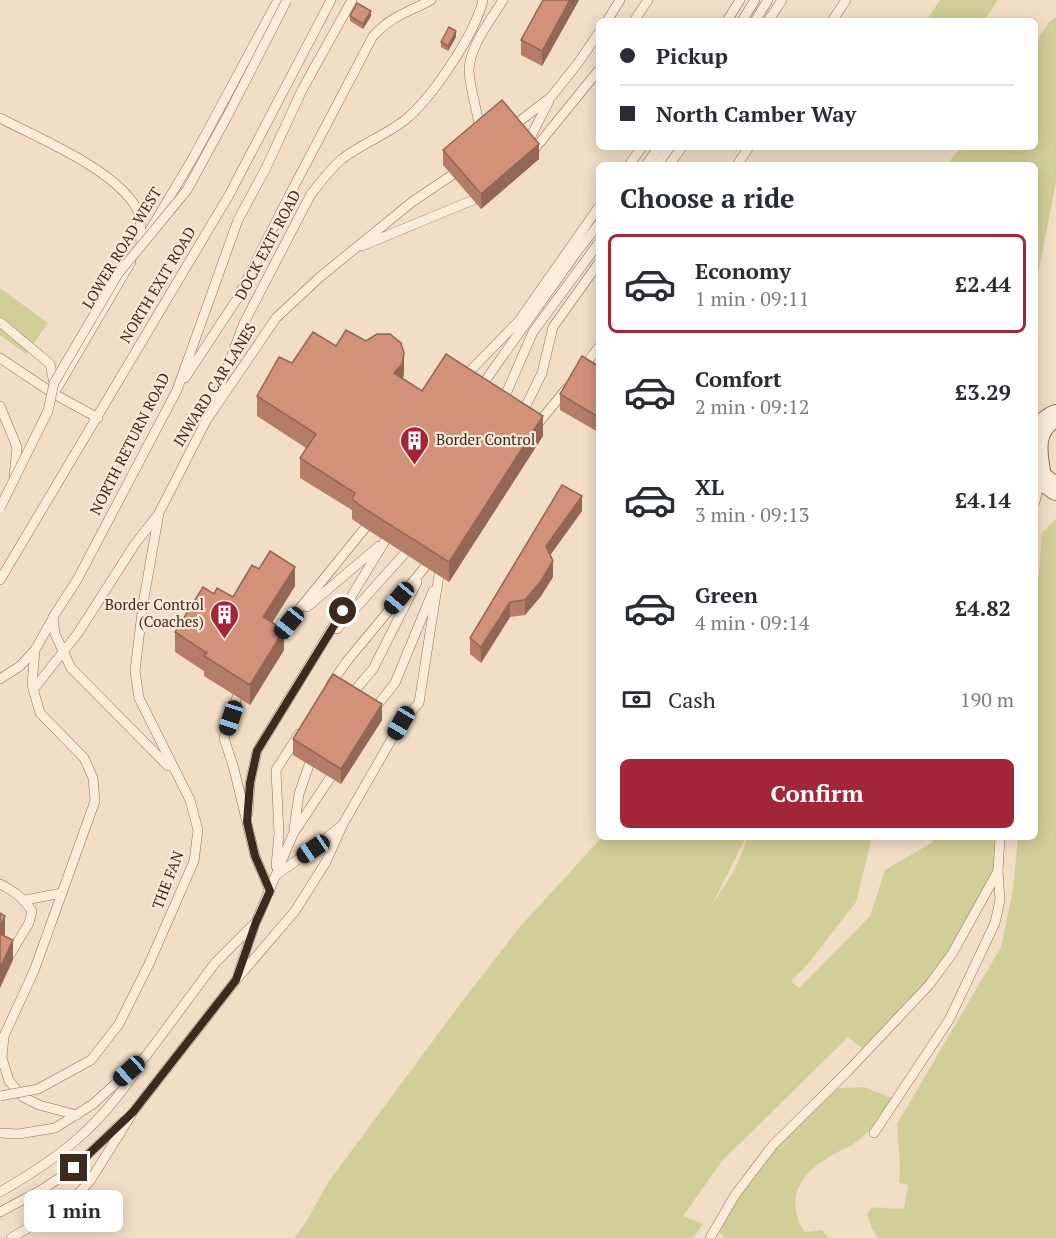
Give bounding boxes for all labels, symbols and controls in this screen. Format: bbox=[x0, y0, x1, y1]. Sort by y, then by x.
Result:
text: Pickup bbox=[656, 41, 728, 70]
text: North Camber Way bbox=[656, 99, 856, 128]
text: Choose a ride bbox=[620, 180, 795, 216]
street label: LOWER ROAD WEST bbox=[77, 183, 165, 312]
street label: DOCK EXIT ROAD bbox=[230, 186, 305, 303]
street label: NORTH EXIT ROAD bbox=[115, 223, 200, 346]
text: Economy bbox=[695, 256, 791, 285]
icon: car bbox=[623, 257, 677, 311]
text: £2.44 bbox=[955, 269, 1011, 298]
text: 1 min · 09:11 bbox=[695, 285, 809, 312]
street label: INWARD CAR LANES bbox=[168, 319, 260, 450]
text: Comfort bbox=[695, 364, 781, 393]
icon: car bbox=[623, 365, 677, 419]
street label: NORTH RETURN ROAD bbox=[85, 369, 174, 518]
text: £3.29 bbox=[955, 377, 1011, 406]
text: 2 min · 09:12 bbox=[695, 393, 809, 420]
building icon: Border Control bbox=[399, 424, 431, 466]
place label: Border Control bbox=[436, 429, 535, 449]
text: XL bbox=[695, 472, 724, 501]
icon: car bbox=[623, 473, 677, 527]
text: £4.14 bbox=[955, 485, 1011, 514]
text: 3 min · 09:13 bbox=[695, 501, 809, 528]
car bbox=[381, 578, 417, 618]
text: Green bbox=[695, 580, 758, 609]
icon: car bbox=[623, 581, 677, 635]
text: £4.82 bbox=[955, 593, 1011, 622]
place label: Border Control (Coaches) bbox=[105, 594, 204, 631]
route start bbox=[329, 597, 356, 624]
building icon: Border Control (Coaches) bbox=[209, 598, 241, 640]
car bbox=[271, 603, 307, 643]
text: 4 min · 09:14 bbox=[695, 609, 809, 636]
icon: cash bbox=[620, 683, 653, 716]
text: Cash bbox=[668, 685, 716, 714]
text: 190 m bbox=[960, 686, 1014, 713]
car bbox=[217, 698, 245, 738]
car bbox=[384, 703, 418, 743]
button: Confirm bbox=[620, 759, 1014, 828]
car bbox=[293, 831, 333, 867]
street label: THE FAN bbox=[147, 848, 187, 912]
car bbox=[110, 1052, 148, 1090]
route end bbox=[60, 1154, 87, 1181]
callout: 1 min bbox=[25, 1189, 124, 1231]
text: 1 min bbox=[46, 1197, 101, 1224]

